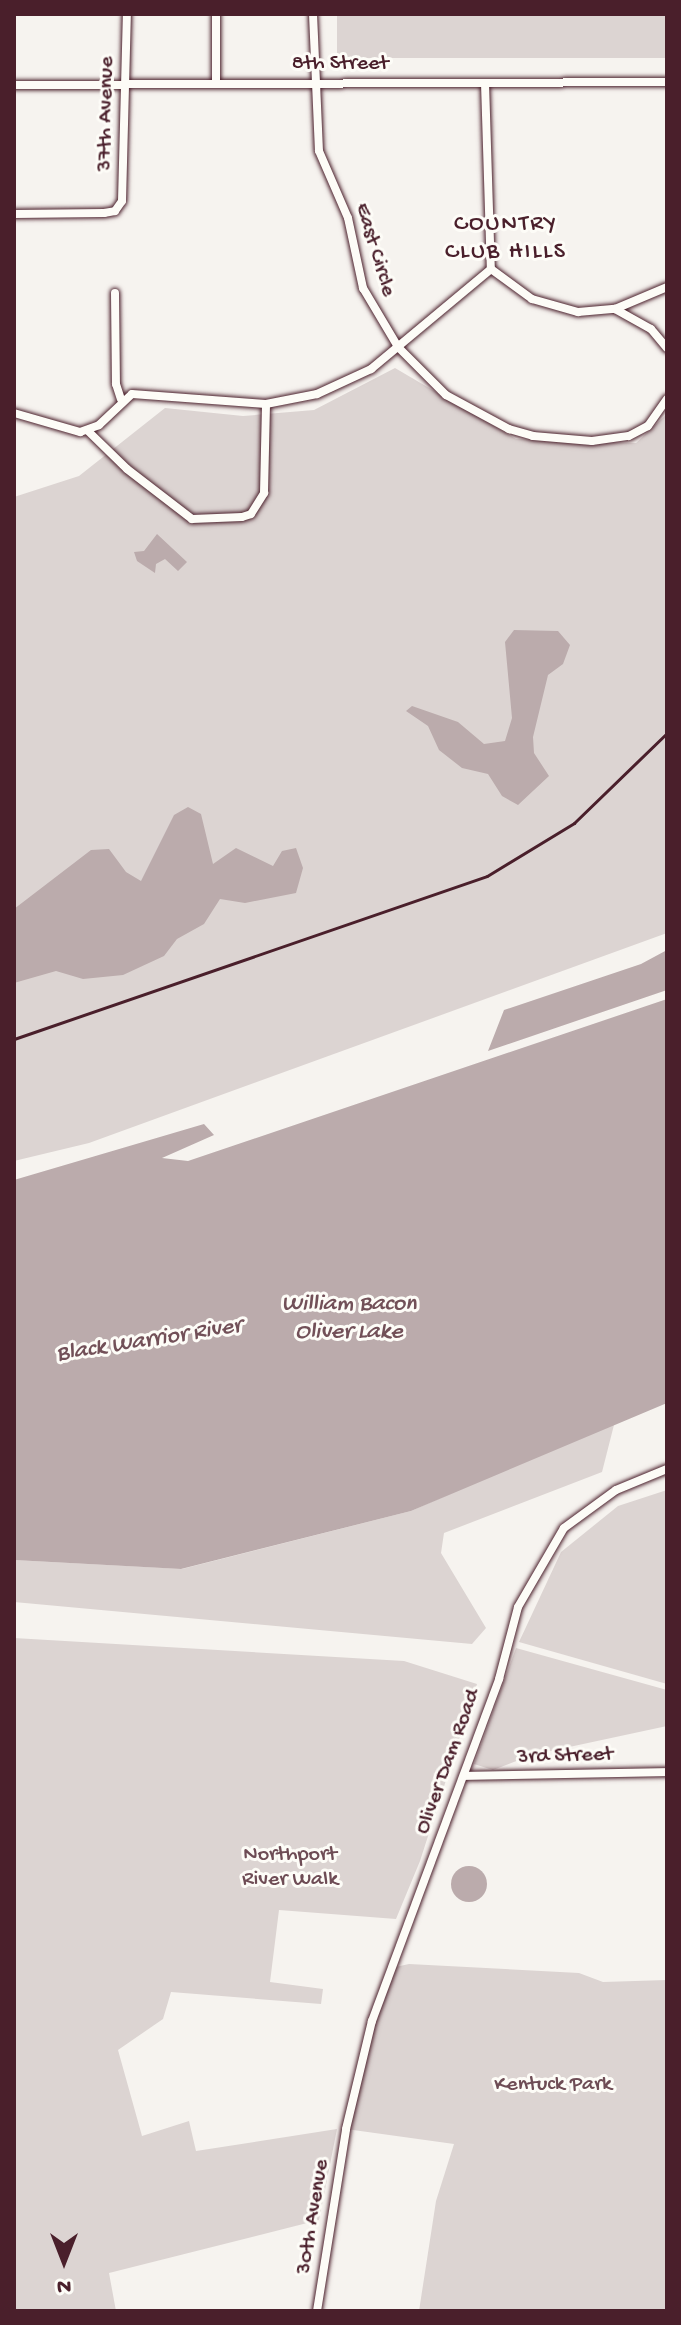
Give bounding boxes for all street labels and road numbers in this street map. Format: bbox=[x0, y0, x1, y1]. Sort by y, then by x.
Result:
street label: 8th Street bbox=[292, 52, 388, 78]
street label: 37th Avenue bbox=[93, 56, 121, 172]
street label: East Circle bbox=[347, 200, 401, 300]
street label: Oliver Dam Road bbox=[411, 1686, 487, 1838]
street label: 3rd Street bbox=[517, 1742, 613, 1772]
street label: 30th Avenue bbox=[292, 2158, 336, 2276]

